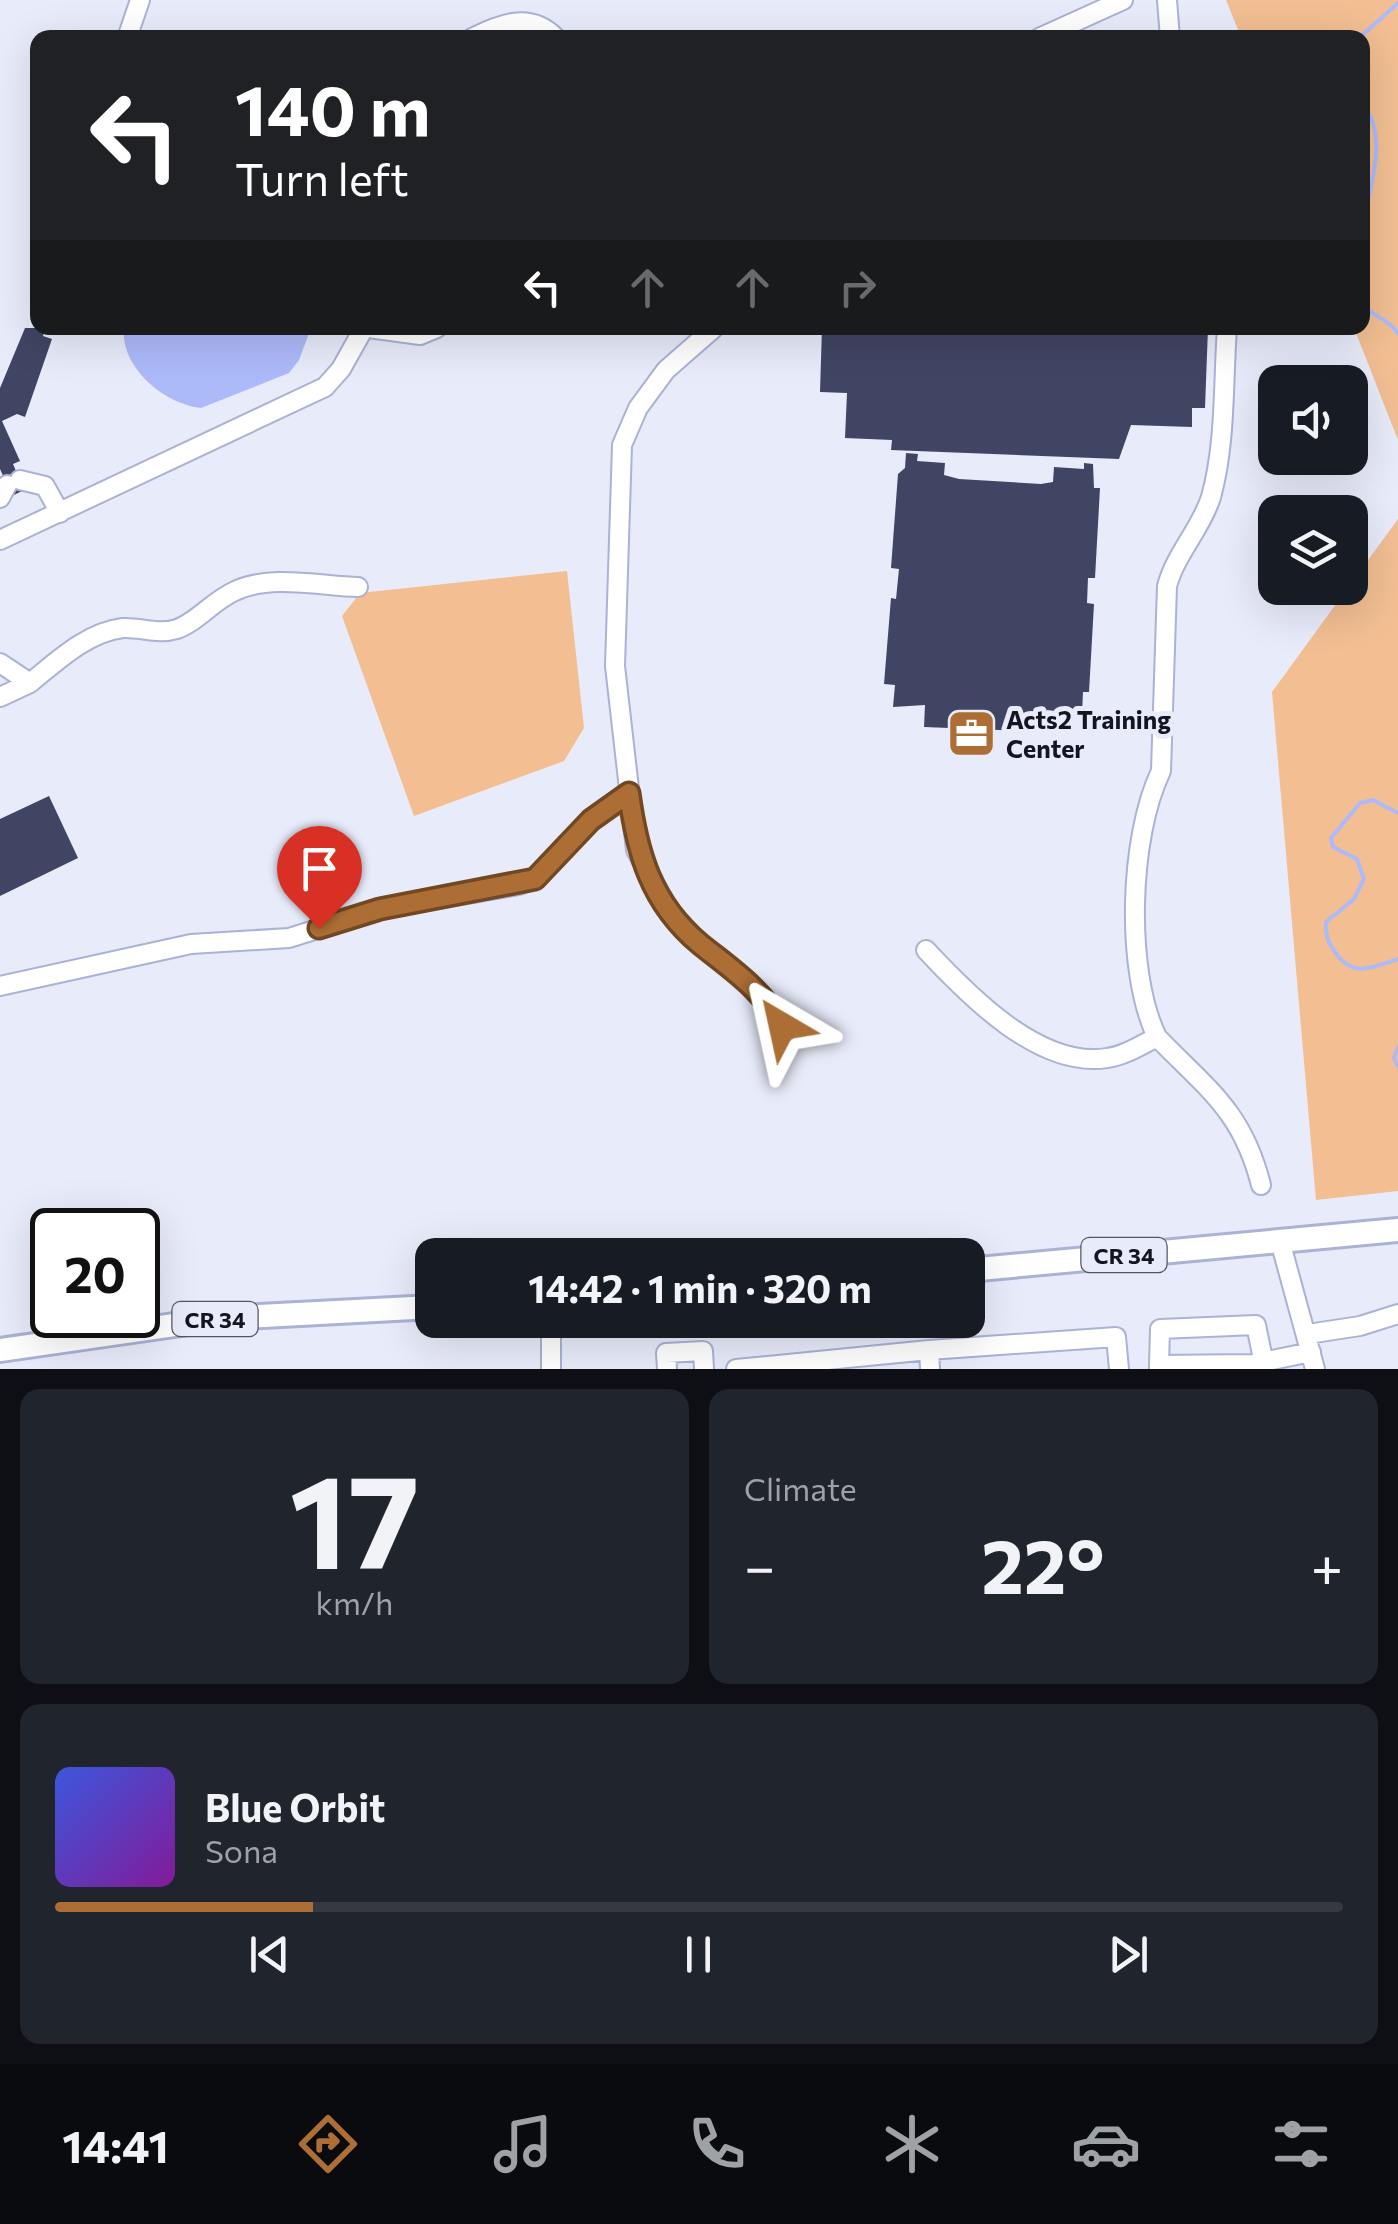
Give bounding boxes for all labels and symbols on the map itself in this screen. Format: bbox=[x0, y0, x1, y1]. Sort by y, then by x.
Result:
place label: Acts2 Training Center bbox=[1006, 704, 1171, 763]
office icon: Acts2 Training Center bbox=[945, 707, 997, 759]
pin bbox=[277, 826, 362, 929]
position arrow bbox=[730, 974, 834, 1078]
speed limit sign: 20 bbox=[30, 1208, 160, 1338]
road number: CR 34 bbox=[1082, 1238, 1166, 1272]
road number: CR 34 bbox=[172, 1302, 258, 1336]

